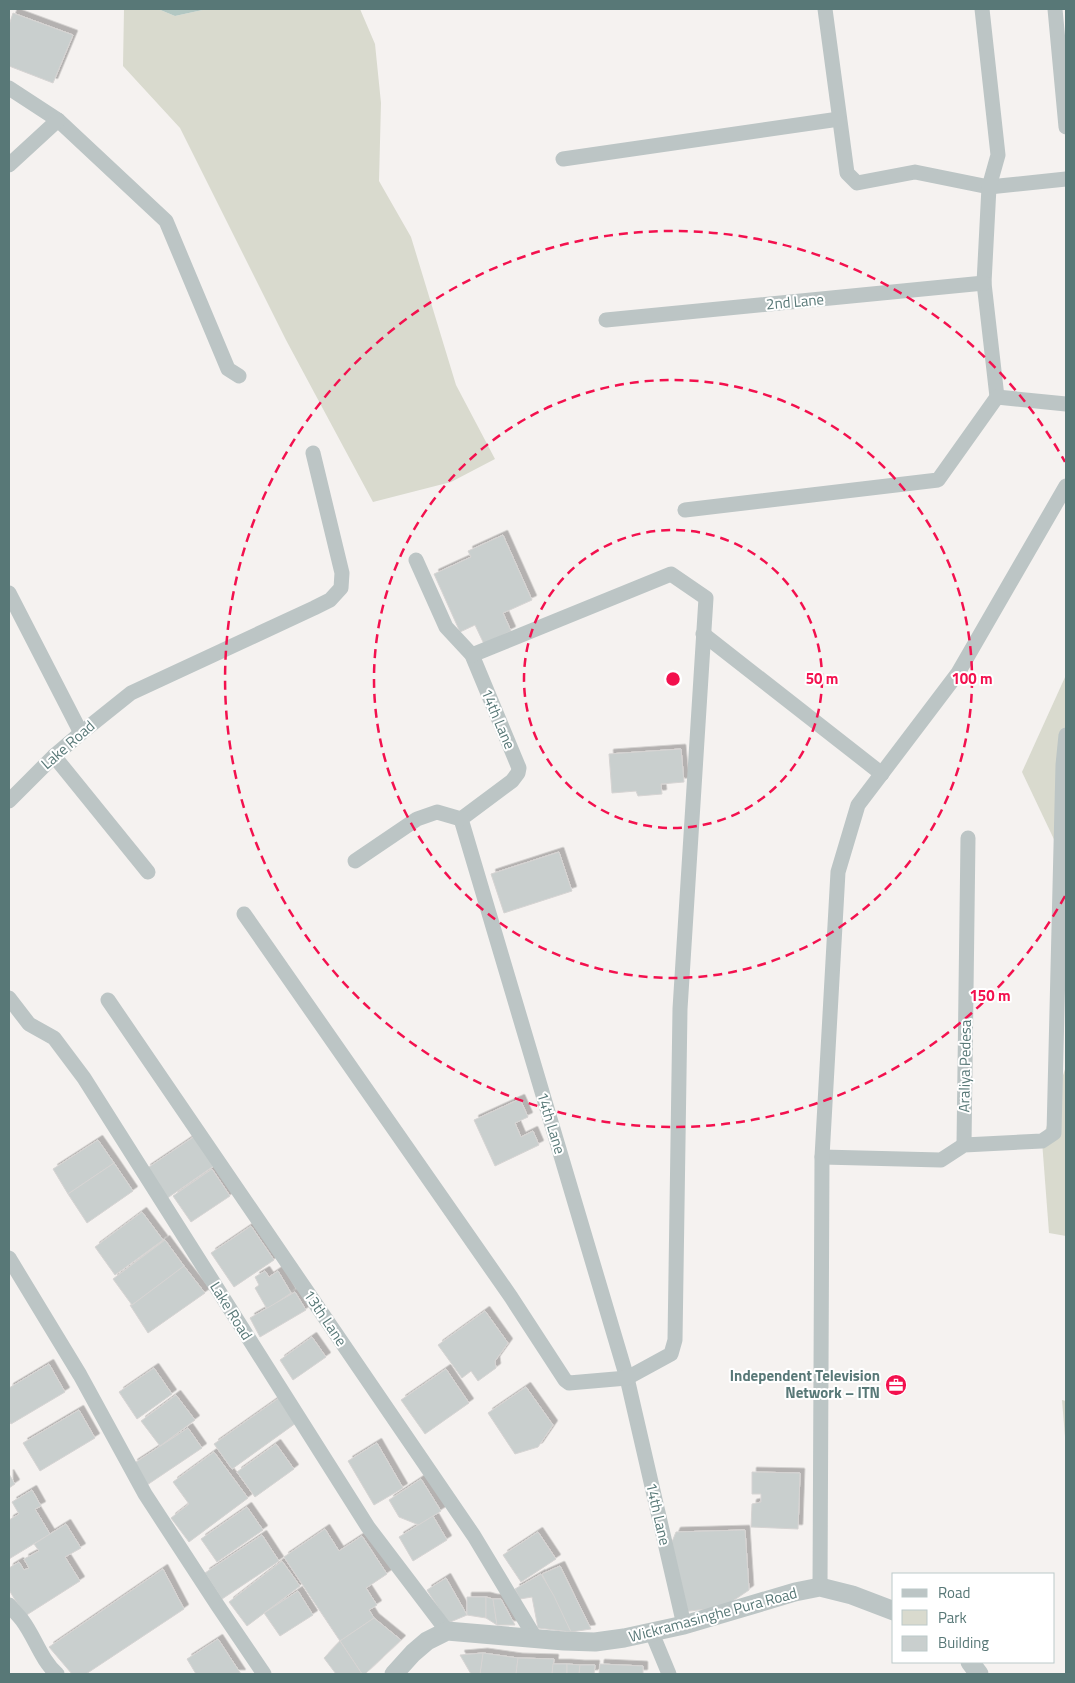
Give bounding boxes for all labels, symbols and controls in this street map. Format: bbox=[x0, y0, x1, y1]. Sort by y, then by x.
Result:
street label: 2nd Lane bbox=[765, 288, 825, 315]
text: 50 m bbox=[806, 667, 838, 690]
text: 100 m bbox=[951, 667, 993, 690]
centre of rings bbox=[664, 670, 682, 688]
street label: 14th Lane bbox=[475, 685, 522, 753]
street label: Lake Road bbox=[36, 715, 100, 775]
text: 150 m bbox=[969, 984, 1011, 1007]
street label: Araliya Pedesa bbox=[952, 1019, 977, 1113]
street label: 14th Lane bbox=[531, 1089, 572, 1157]
street label: Lake Road bbox=[204, 1277, 258, 1344]
street label: 13th Lane bbox=[298, 1285, 353, 1351]
place label: Independent Television Network – ITN bbox=[730, 1364, 880, 1404]
office icon: Independent Television Network – ITN bbox=[884, 1373, 908, 1397]
street label: 14th Lane bbox=[640, 1480, 677, 1548]
legend bbox=[892, 1573, 1055, 1663]
street label: Wickramasinghe Pura Road bbox=[626, 1581, 800, 1648]
text: Road bbox=[938, 1581, 970, 1604]
text: Park bbox=[938, 1606, 967, 1629]
text: Building bbox=[938, 1631, 989, 1654]

